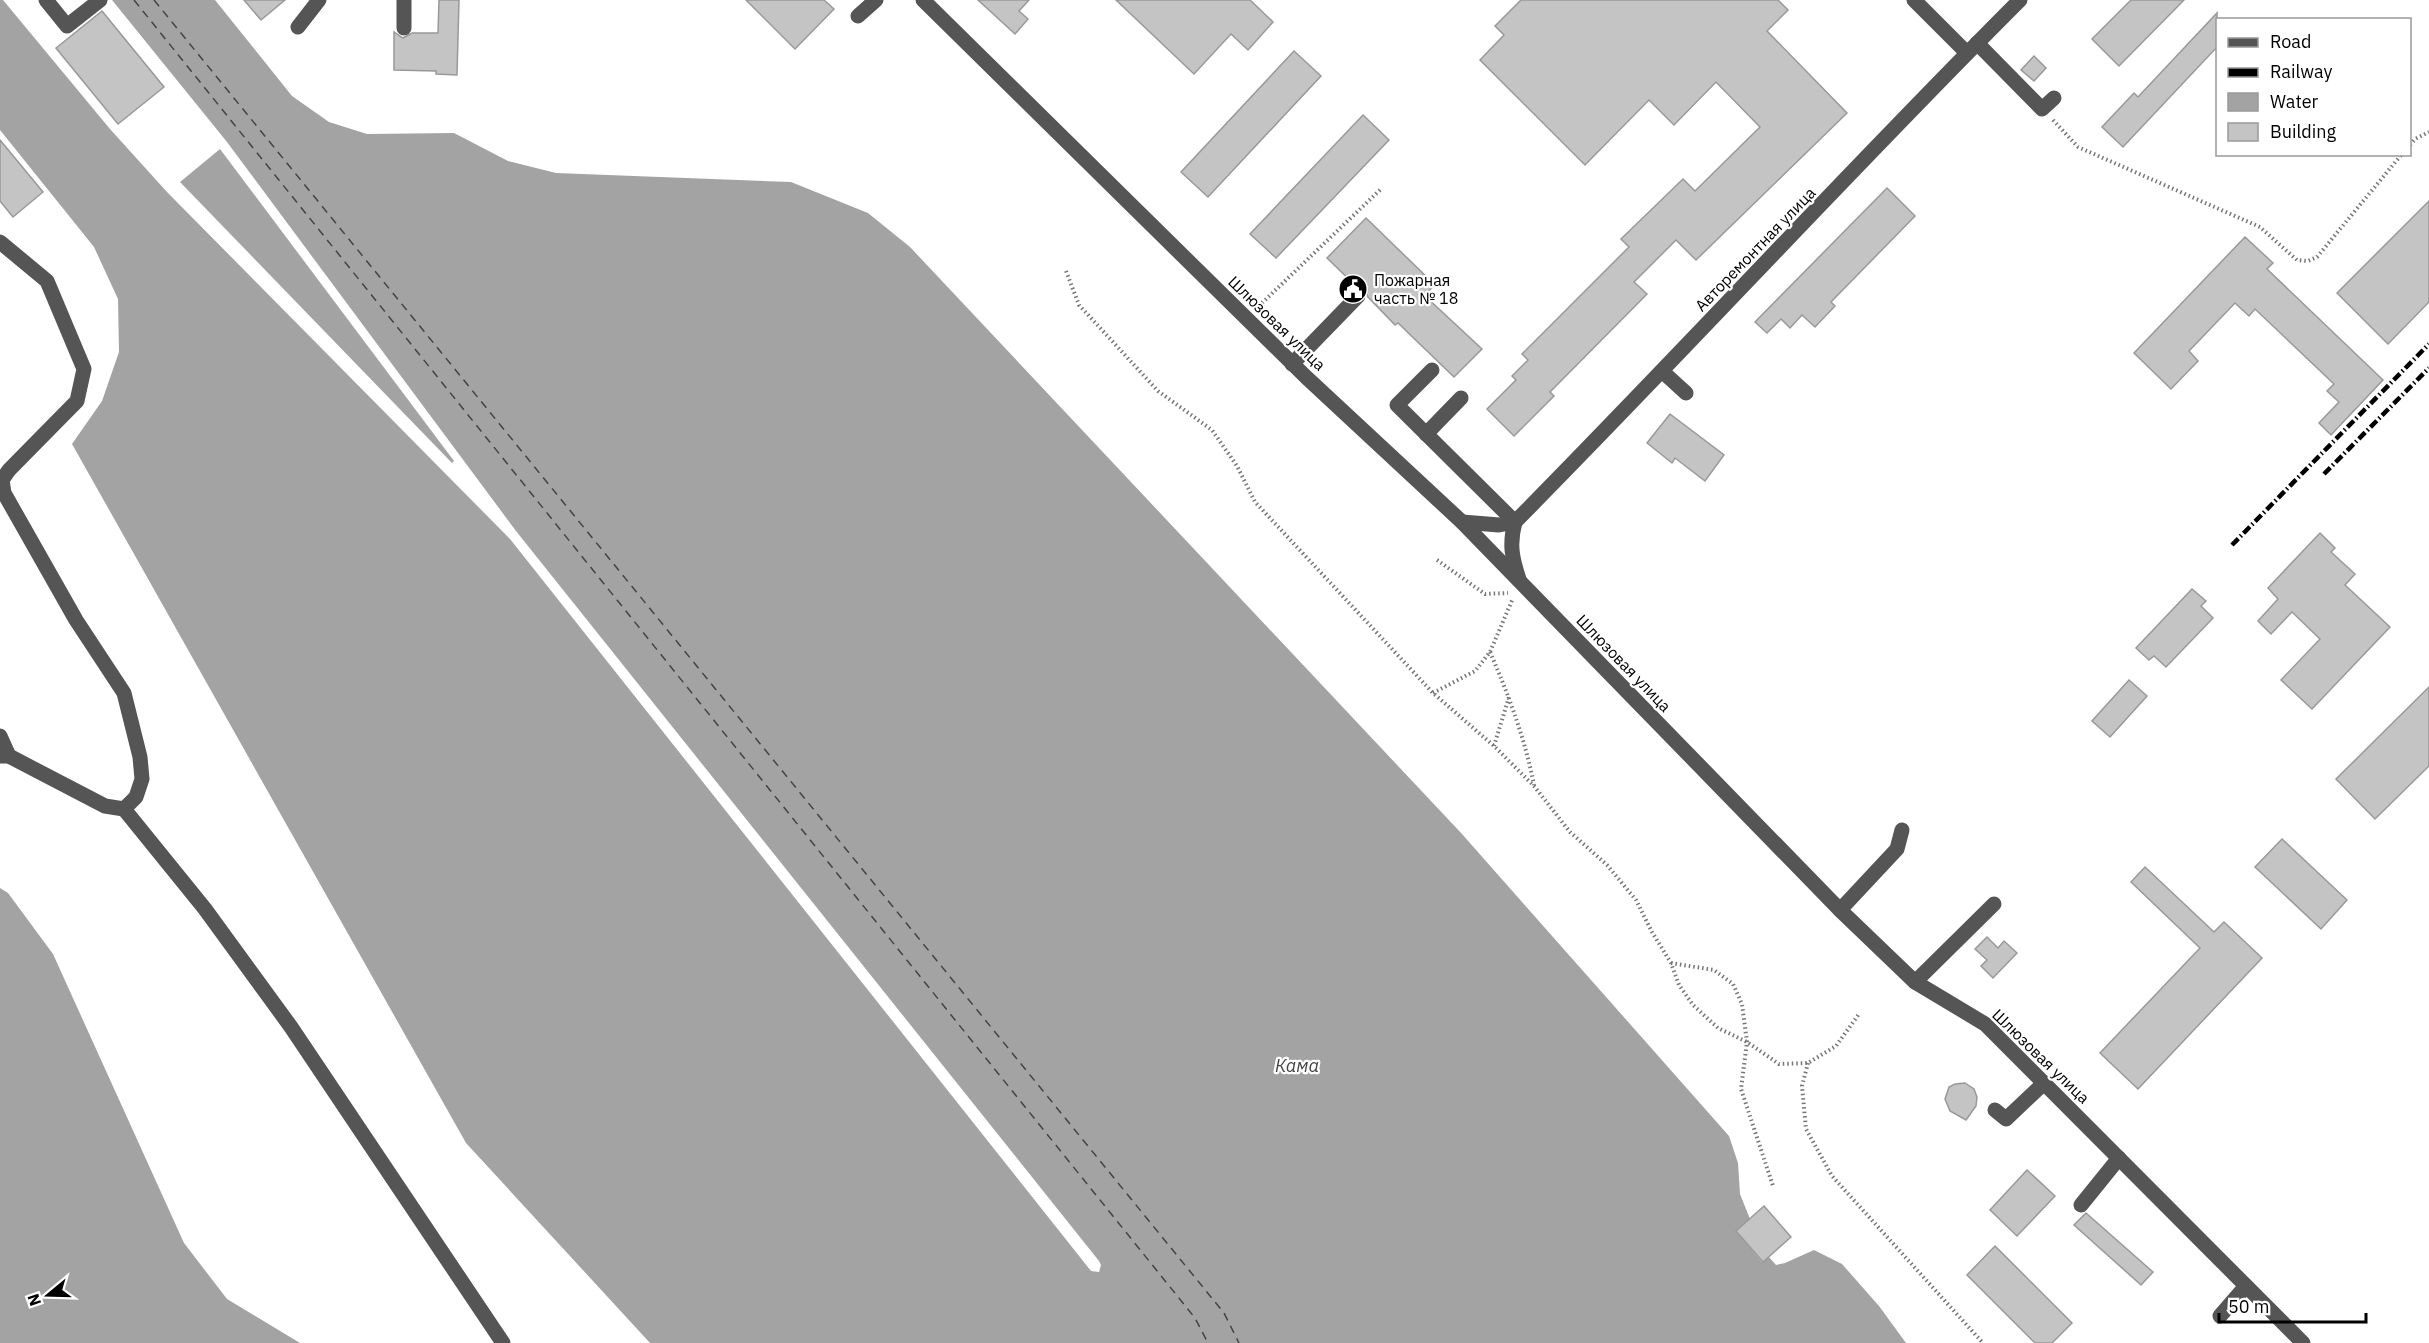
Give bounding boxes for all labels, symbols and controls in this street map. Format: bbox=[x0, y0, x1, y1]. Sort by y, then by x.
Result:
legend bbox=[2216, 18, 2411, 156]
text: Road bbox=[2270, 30, 2311, 53]
text: Railway bbox=[2270, 60, 2332, 83]
text: Water bbox=[2270, 90, 2319, 113]
text: Building bbox=[2270, 120, 2337, 143]
street label: Авторемонтная улица bbox=[1690, 182, 1820, 315]
place label: Пожарная часть № 18 bbox=[1374, 270, 1458, 308]
street label: Шлюзовая улица bbox=[1224, 271, 1330, 375]
public building icon: Пожарная часть № 18 bbox=[1337, 273, 1369, 305]
street label: Шлюзовая улица bbox=[1572, 610, 1676, 716]
street label: Шлюзовая улица bbox=[1988, 1004, 2094, 1108]
water label: Кама bbox=[1275, 1054, 1319, 1077]
north arrow bbox=[18, 1265, 78, 1325]
scale bar bbox=[2219, 1286, 2366, 1324]
text: N bbox=[22, 1291, 45, 1309]
text: 50 m bbox=[2228, 1295, 2270, 1318]

